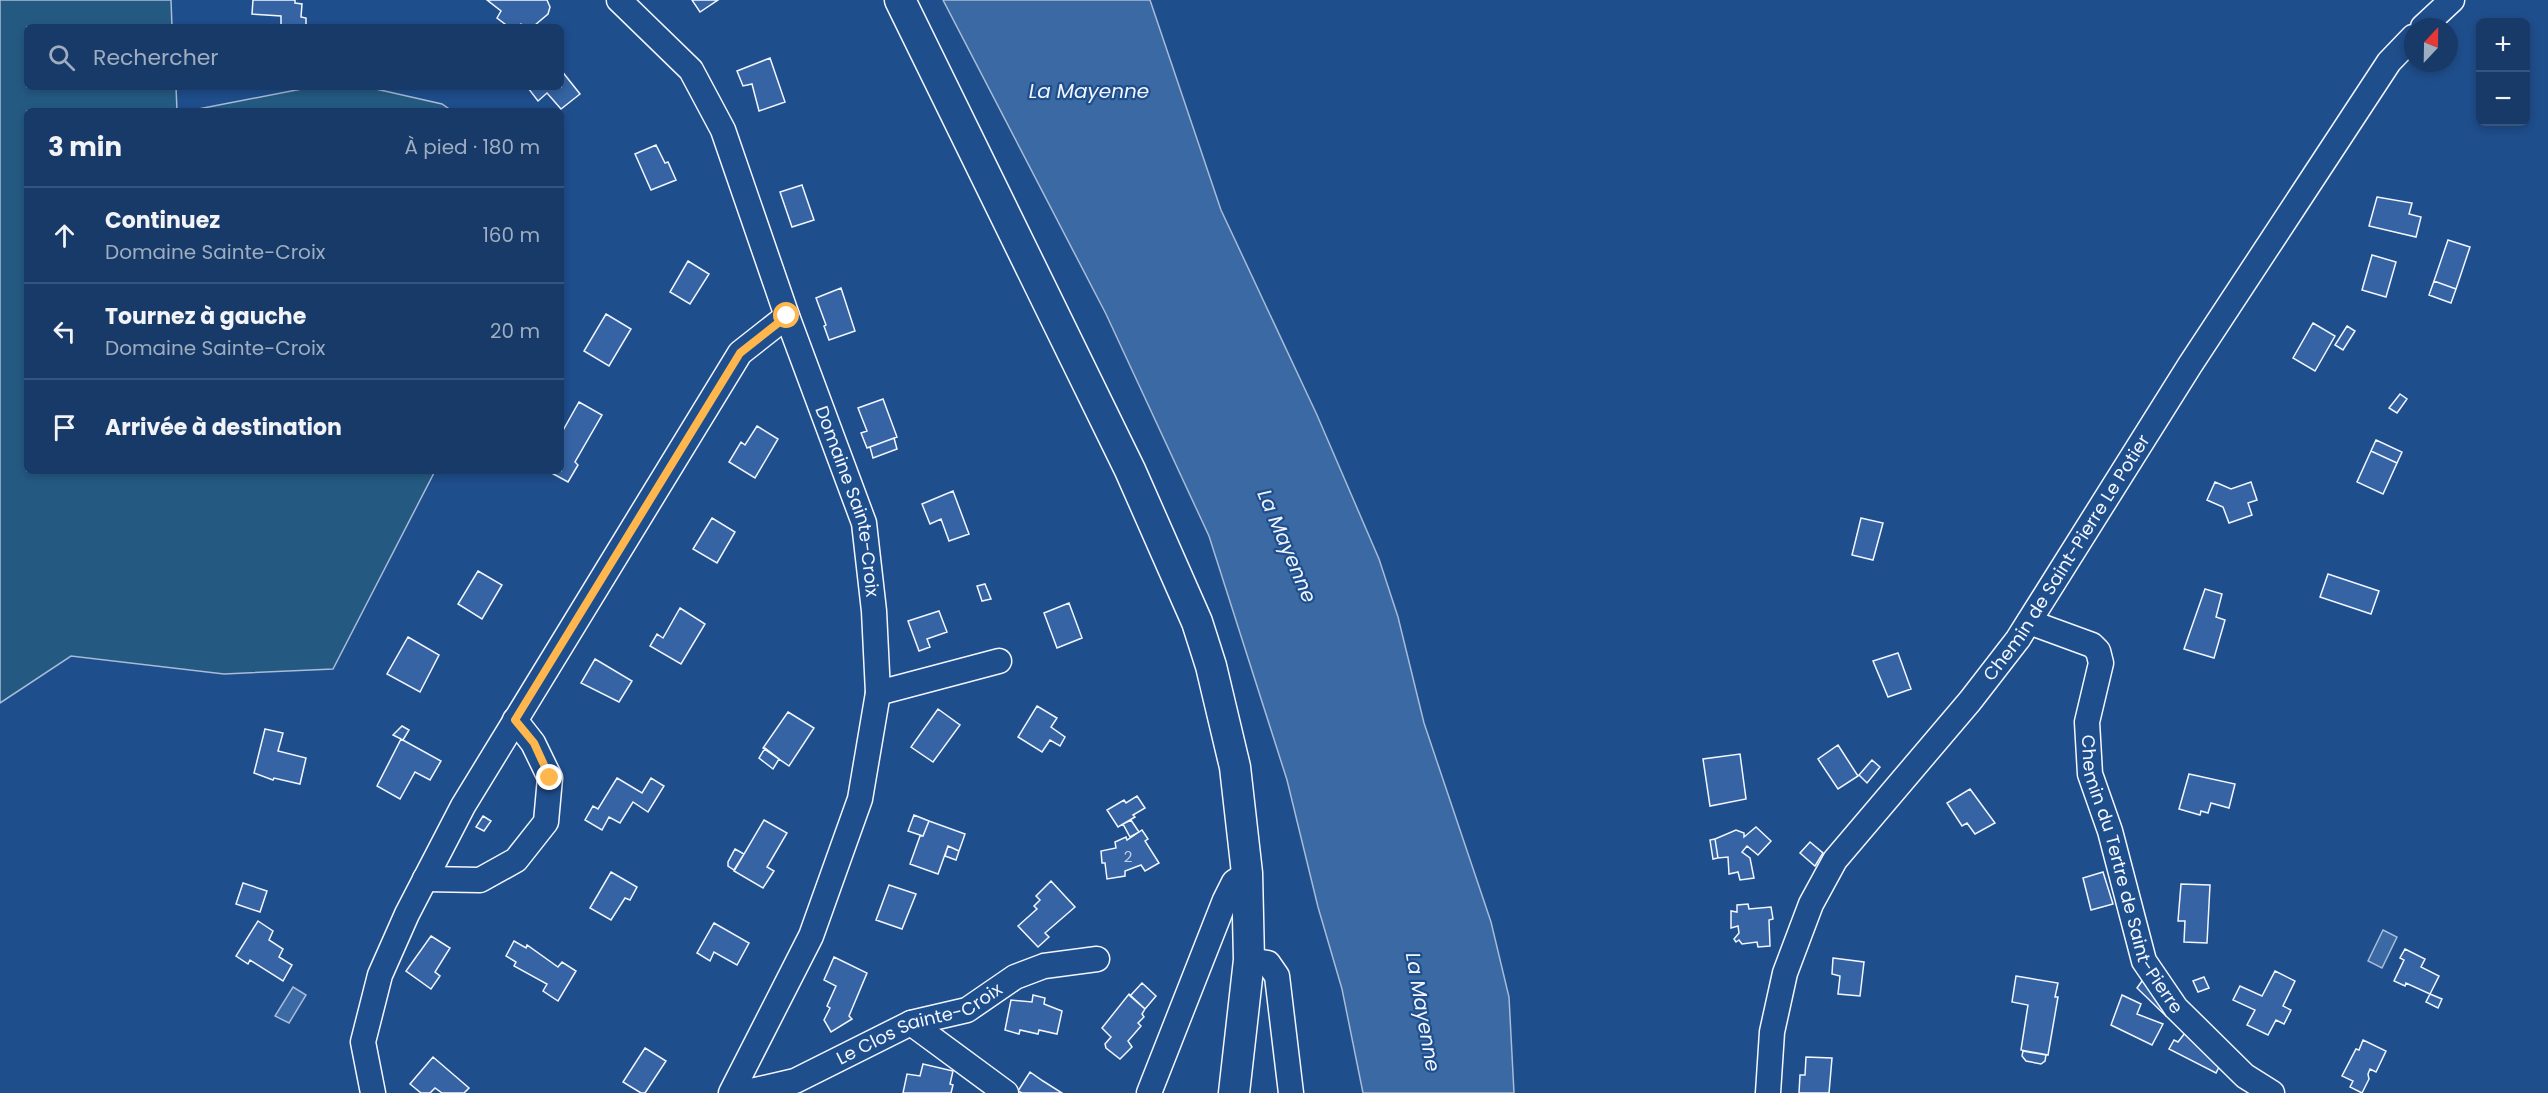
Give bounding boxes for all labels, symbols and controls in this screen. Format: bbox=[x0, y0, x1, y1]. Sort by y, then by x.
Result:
north arrow bbox=[2404, 18, 2458, 72]
map controls bbox=[2476, 18, 2530, 126]
button: + bbox=[2476, 18, 2530, 72]
search box bbox=[24, 24, 564, 90]
icon: search bbox=[45, 41, 78, 74]
text: Rechercher bbox=[93, 42, 219, 73]
button: − bbox=[2476, 72, 2530, 126]
water label: La Mayenne bbox=[1029, 77, 1149, 105]
text: 3 min bbox=[48, 129, 122, 165]
text: À pied · 180 m bbox=[404, 133, 540, 161]
text: Continuez bbox=[105, 205, 220, 236]
icon: ahead bbox=[48, 219, 81, 252]
text: 160 m bbox=[482, 221, 540, 249]
text: Domaine Sainte-Croix bbox=[105, 238, 325, 266]
text: Tournez à gauche bbox=[105, 301, 306, 332]
route start bbox=[773, 302, 799, 328]
icon: left bbox=[48, 315, 81, 348]
text: 20 m bbox=[490, 317, 540, 345]
text: Domaine Sainte-Croix bbox=[105, 334, 325, 362]
street label: Domaine Sainte-Croix bbox=[809, 402, 885, 599]
icon: arrive bbox=[48, 411, 81, 444]
text: Arrivée à destination bbox=[105, 412, 342, 443]
street label: Chemin de Saint-Pierre Le Potier bbox=[1977, 429, 2156, 686]
water label: La Mayenne bbox=[1251, 485, 1323, 607]
street label: Chemin du Tertre de Saint-Pierre bbox=[2076, 734, 2189, 1018]
route end bbox=[536, 764, 562, 790]
house number: 2 bbox=[1124, 846, 1132, 867]
water label: La Mayenne bbox=[1399, 950, 1447, 1074]
street label: Le Clos Sainte-Croix bbox=[832, 976, 1007, 1070]

